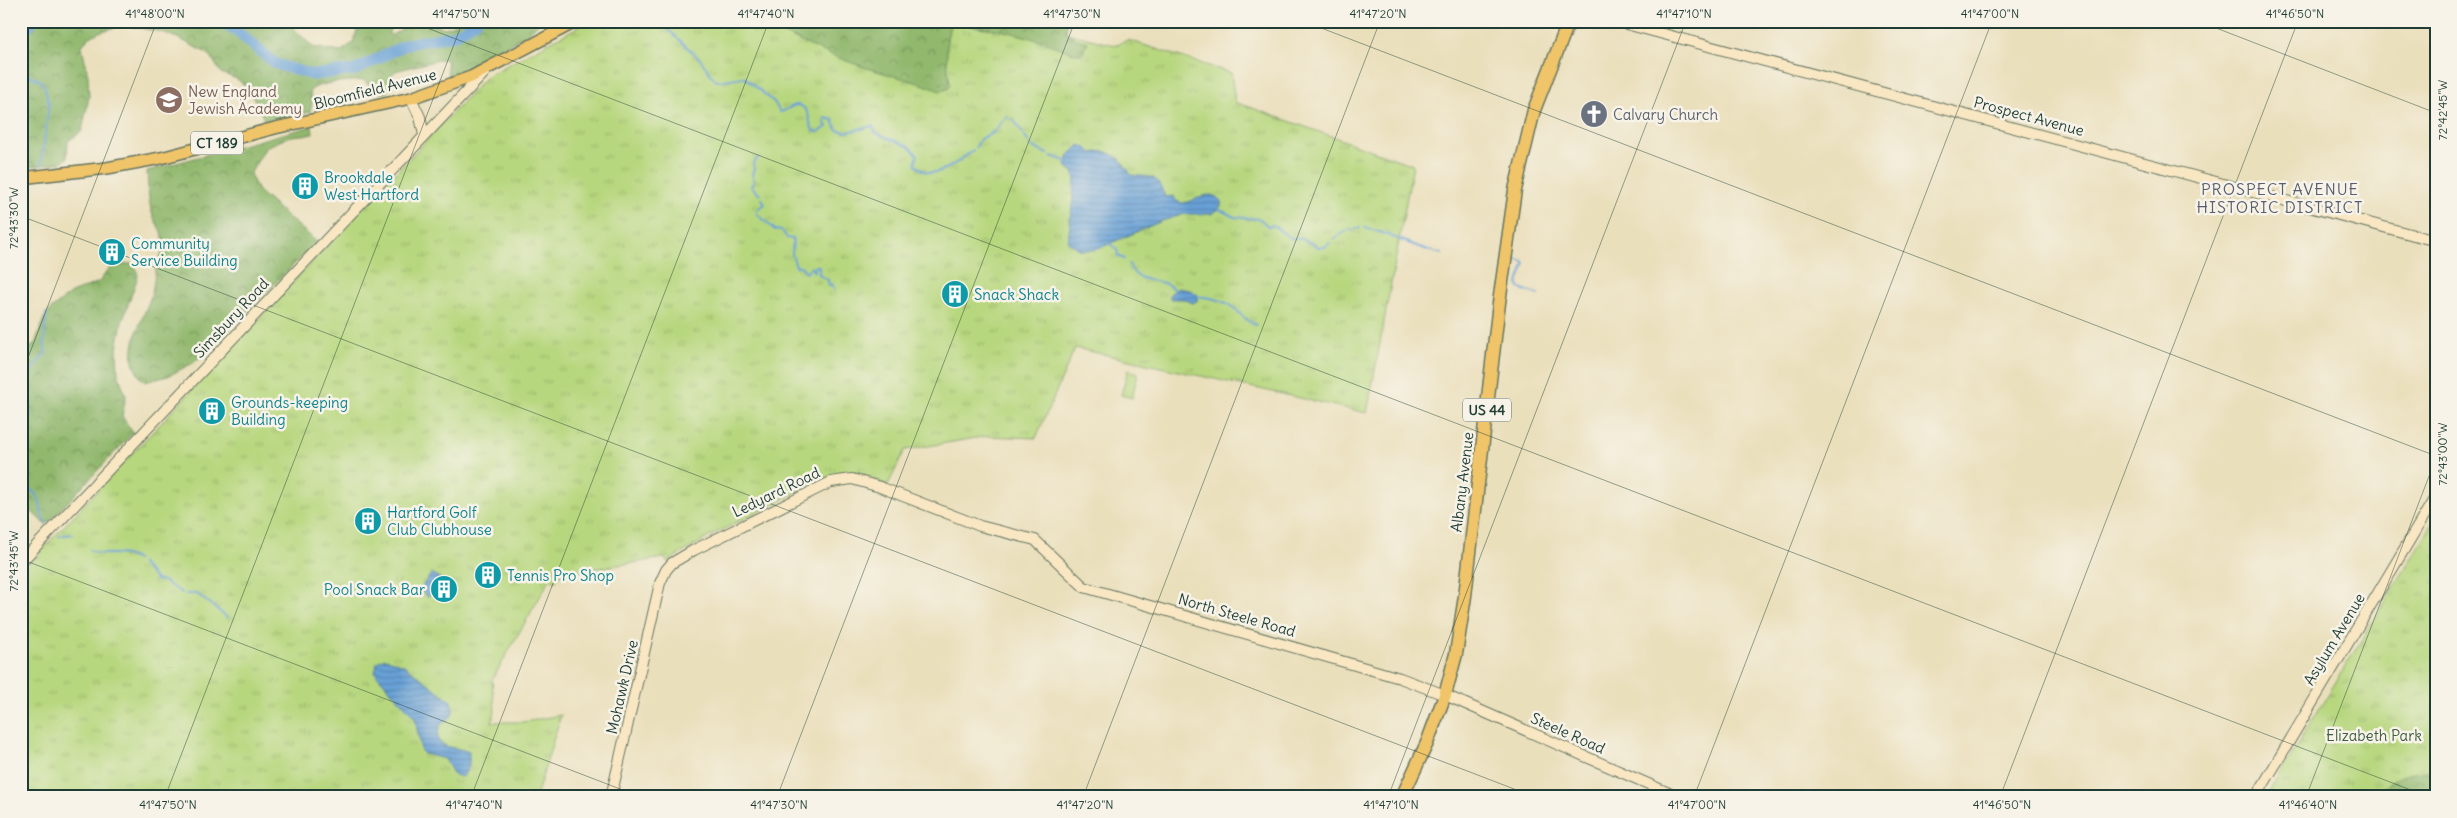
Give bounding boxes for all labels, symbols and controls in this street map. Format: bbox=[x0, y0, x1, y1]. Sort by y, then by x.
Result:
text: 41°48'00"N bbox=[125, 6, 185, 21]
text: 41°47'50"N bbox=[432, 6, 490, 21]
text: 41°47'40"N bbox=[737, 6, 795, 21]
text: 41°47'30"N bbox=[1043, 6, 1101, 21]
text: 41°47'20"N bbox=[1349, 6, 1407, 21]
text: 41°47'10"N bbox=[1656, 6, 1712, 21]
text: 41°47'00"N bbox=[1961, 6, 2019, 21]
text: 41°46'50"N bbox=[2266, 6, 2324, 21]
street label: Bloomfield Avenue bbox=[312, 65, 438, 113]
text: 72°42'45"W bbox=[2435, 80, 2450, 140]
place label: New England Jewish Academy bbox=[188, 82, 302, 118]
school or university icon: New England Jewish Academy bbox=[154, 85, 184, 115]
street label: Prospect Avenue bbox=[1972, 92, 2086, 140]
church icon: Calvary Church bbox=[1579, 99, 1609, 129]
place label: Calvary Church bbox=[1613, 105, 1718, 124]
road number: CT 189 bbox=[191, 132, 243, 154]
place label: Brookdale West Hartford bbox=[324, 168, 419, 204]
building icon: Brookdale West Hartford bbox=[290, 171, 320, 201]
district label: PROSPECT AVENUE HISTORIC DISTRICT bbox=[2197, 179, 2363, 217]
text: 72°43'30"W bbox=[6, 187, 21, 249]
place label: Community Service Building bbox=[131, 234, 238, 270]
building icon: Community Service Building bbox=[97, 237, 127, 267]
street label: Simsbury Road bbox=[189, 274, 273, 362]
building icon: Snack Shack bbox=[940, 279, 970, 309]
place label: Snack Shack bbox=[974, 285, 1059, 304]
place label: Grounds-keeping Building bbox=[231, 393, 348, 429]
building icon: Grounds-keeping Building bbox=[197, 396, 227, 426]
road number: US 44 bbox=[1463, 398, 1511, 422]
text: 72°43'00"W bbox=[2435, 422, 2450, 486]
street label: Albany Avenue bbox=[1446, 431, 1478, 533]
street label: Ledyard Road bbox=[729, 463, 823, 521]
place label: Hartford Golf Club Clubhouse bbox=[387, 503, 492, 539]
building icon: Hartford Golf Club Clubhouse bbox=[353, 506, 383, 536]
text: 72°43'45"W bbox=[6, 531, 21, 591]
building icon: Tennis Pro Shop bbox=[473, 560, 503, 590]
place label: Tennis Pro Shop bbox=[507, 566, 614, 585]
building icon: Pool Snack Bar bbox=[429, 574, 459, 604]
place label: Pool Snack Bar bbox=[324, 580, 425, 599]
street label: North Steele Road bbox=[1176, 589, 1298, 641]
street label: Asylum Avenue bbox=[2299, 589, 2369, 689]
street label: Mohawk Drive bbox=[602, 638, 642, 736]
street label: Steele Road bbox=[1528, 708, 1608, 758]
park label: Elizabeth Park bbox=[2326, 726, 2422, 745]
text: 41°47'50"N bbox=[139, 797, 197, 812]
text: 41°47'40"N bbox=[445, 797, 503, 812]
text: 41°47'30"N bbox=[750, 797, 808, 812]
text: 41°47'20"N bbox=[1056, 797, 1114, 812]
text: 41°47'10"N bbox=[1363, 797, 1419, 812]
text: 41°47'00"N bbox=[1668, 797, 1726, 812]
text: 41°46'50"N bbox=[1973, 797, 2031, 812]
text: 41°46'40"N bbox=[2279, 797, 2337, 812]

